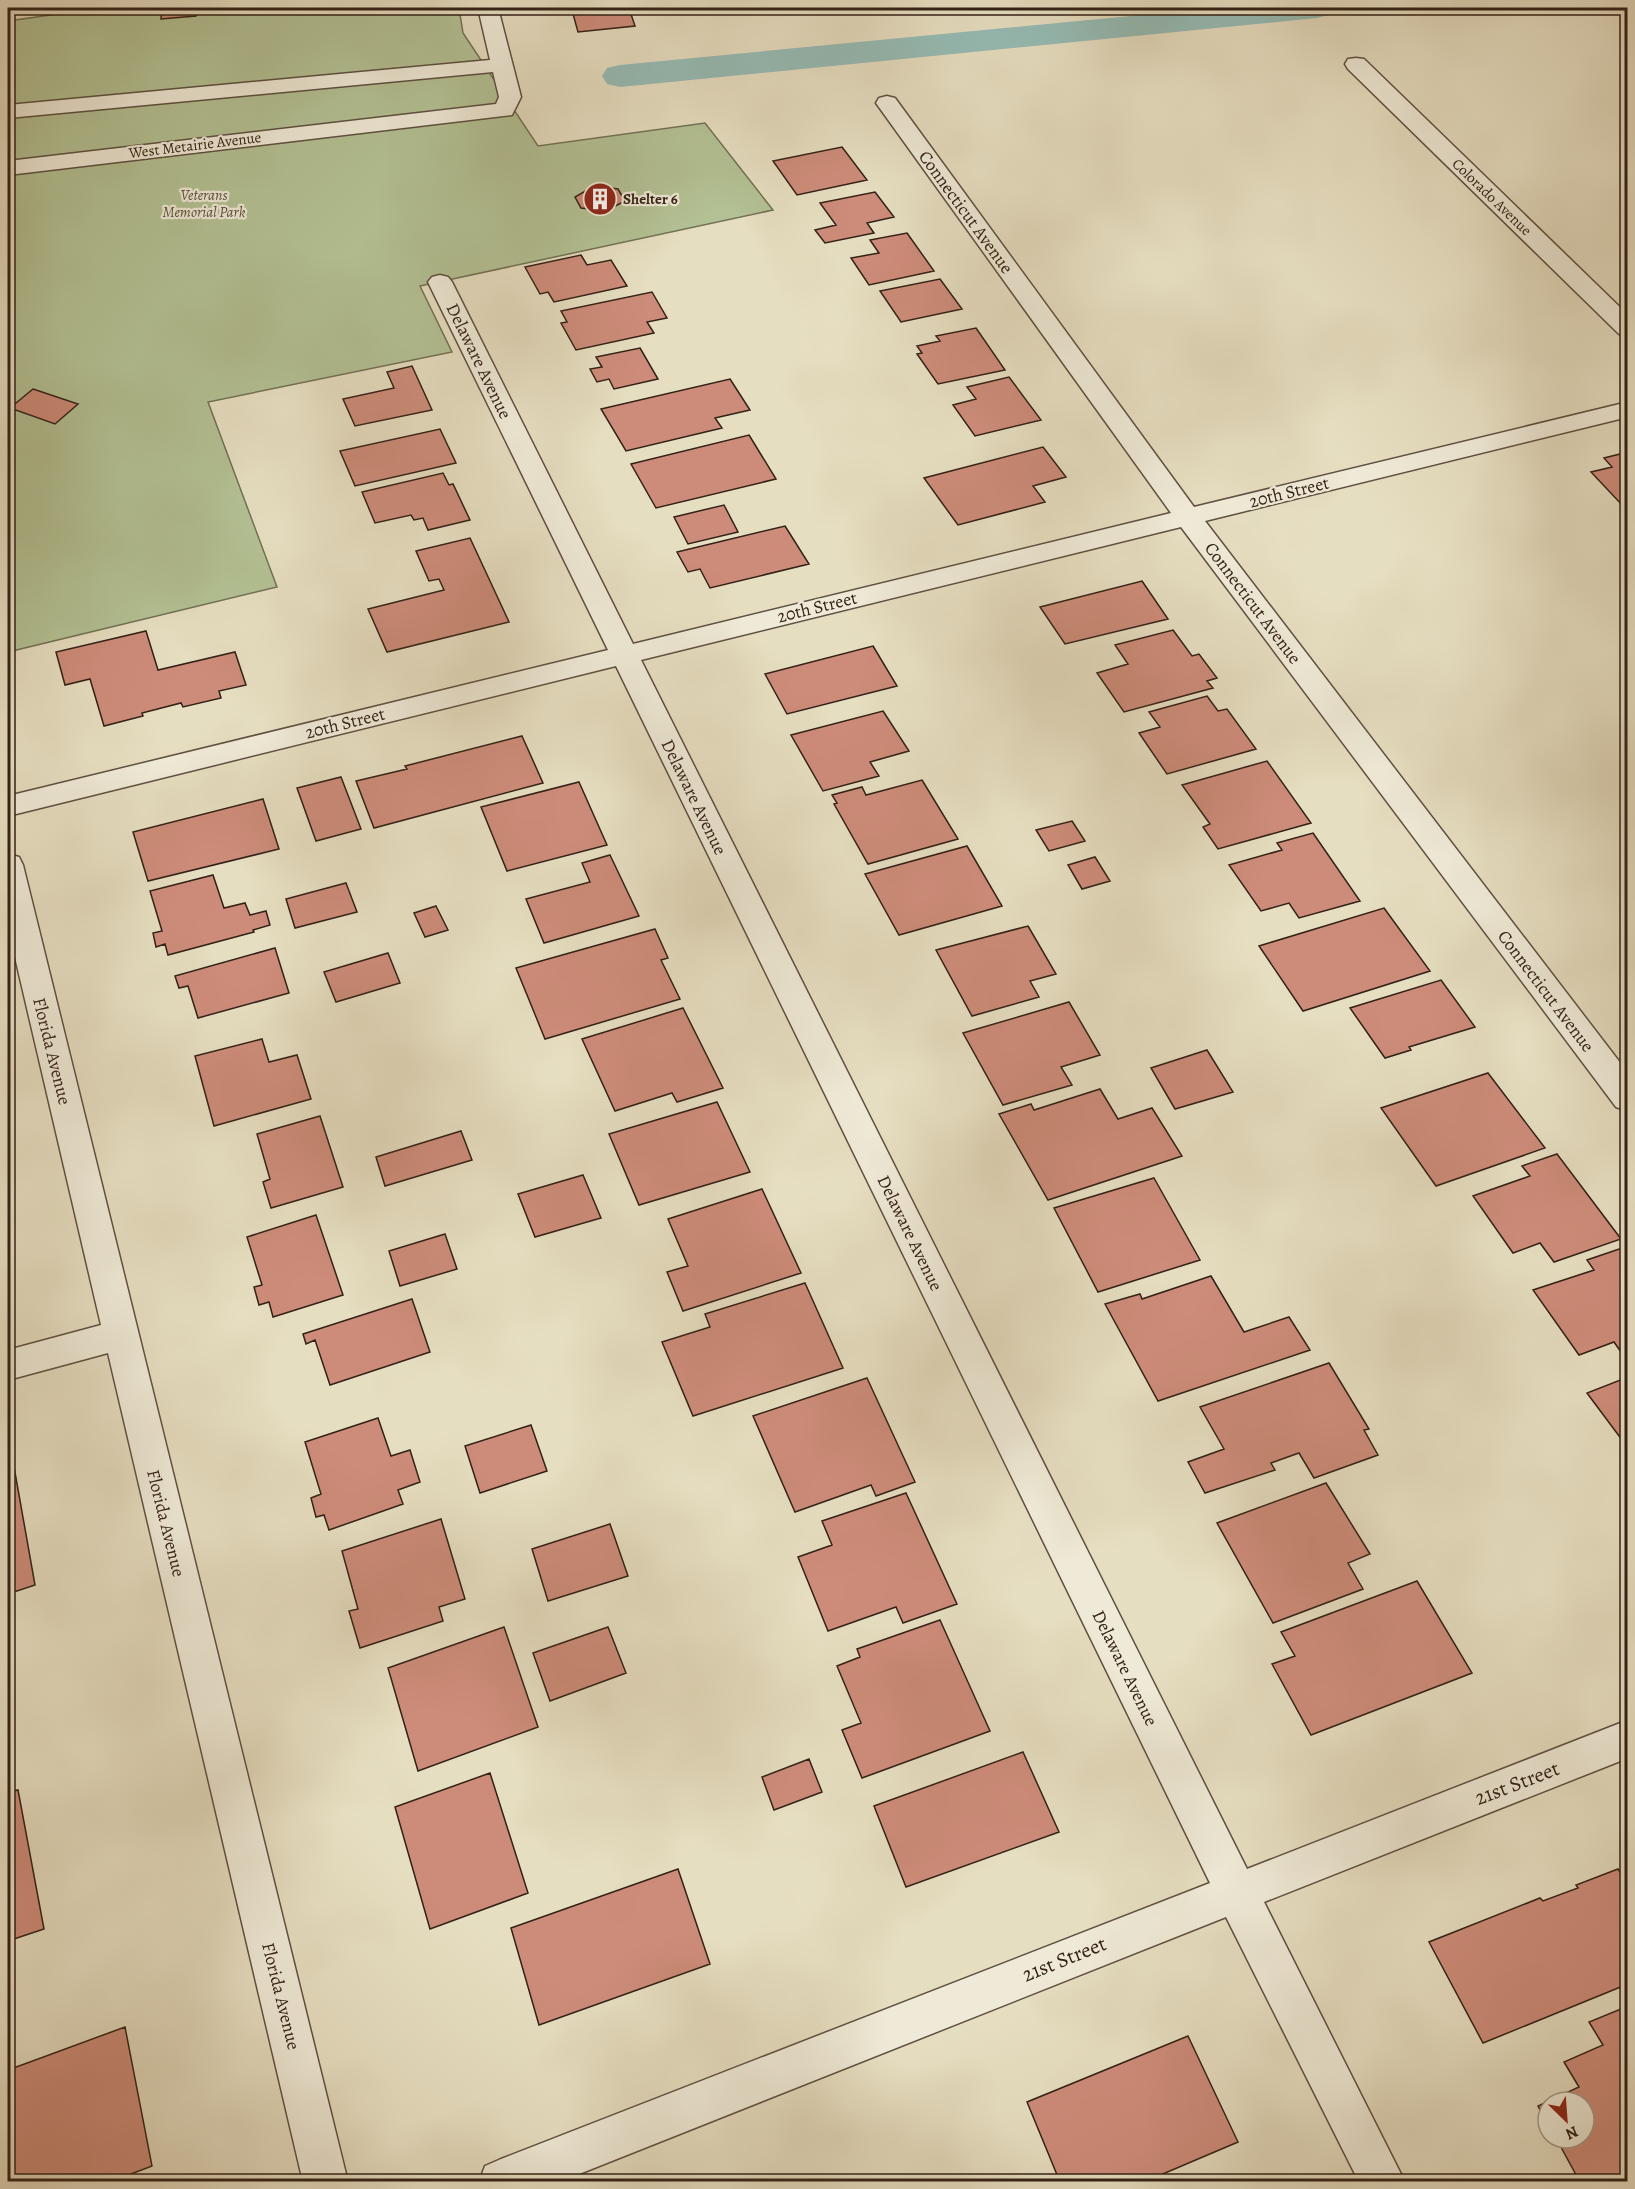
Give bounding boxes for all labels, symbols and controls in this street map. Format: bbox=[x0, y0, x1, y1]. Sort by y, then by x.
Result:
street label: West Metairie Avenue bbox=[127, 127, 263, 163]
street label: Connecticut Avenue bbox=[913, 146, 1019, 278]
street label: Colorado Avenue bbox=[1448, 154, 1536, 240]
building icon: Shelter 6 bbox=[582, 181, 618, 217]
park label: Veterans Memorial Park bbox=[163, 185, 246, 222]
place label: Shelter 6 bbox=[623, 189, 678, 209]
street label: Delaware Avenue bbox=[441, 299, 517, 423]
street label: 20th Street bbox=[1247, 470, 1332, 514]
street label: Connecticut Avenue bbox=[1199, 537, 1307, 669]
street label: 20th Street bbox=[775, 585, 860, 629]
street label: 20th Street bbox=[303, 701, 388, 745]
street label: Delaware Avenue bbox=[656, 735, 732, 859]
street label: Connecticut Avenue bbox=[1492, 925, 1600, 1057]
street label: Florida Avenue bbox=[27, 995, 77, 1107]
street label: Delaware Avenue bbox=[872, 1171, 948, 1295]
street label: Florida Avenue bbox=[141, 1467, 191, 1579]
street label: Delaware Avenue bbox=[1087, 1606, 1163, 1730]
street label: 21st Street bbox=[1471, 1754, 1563, 1812]
street label: 21st Street bbox=[1018, 1929, 1110, 1989]
street label: Florida Avenue bbox=[256, 1940, 306, 2052]
north arrow bbox=[1536, 2090, 1596, 2150]
text: N bbox=[1562, 2120, 1582, 2145]

